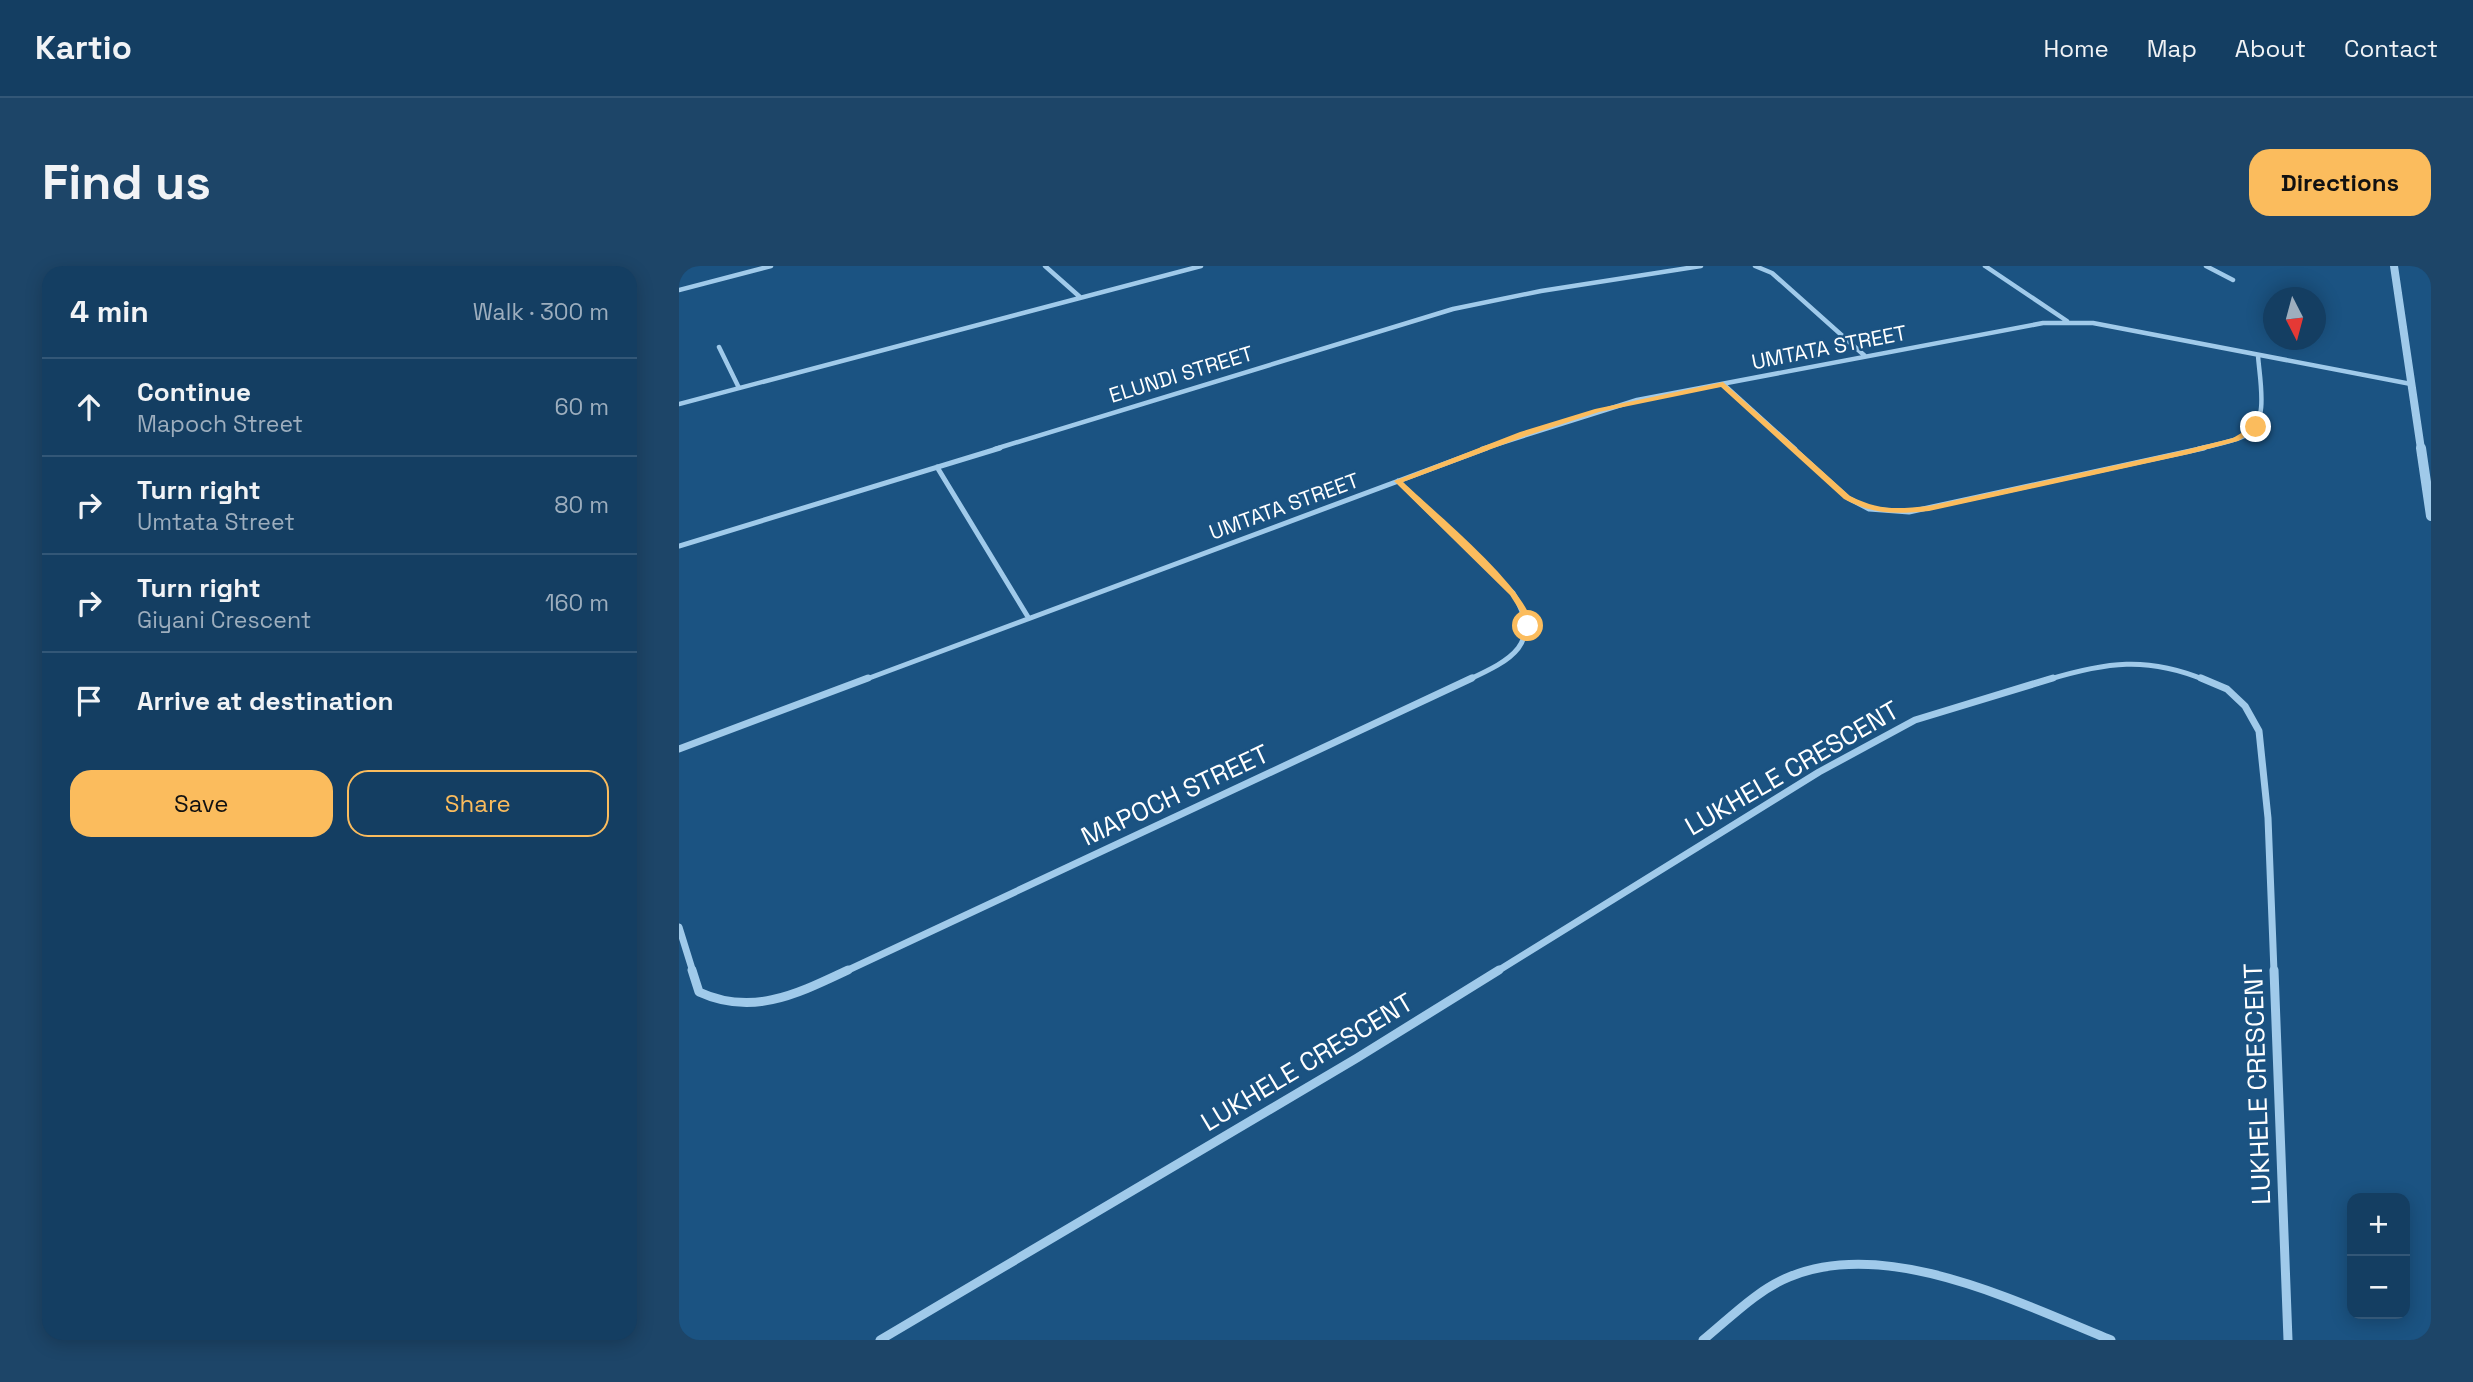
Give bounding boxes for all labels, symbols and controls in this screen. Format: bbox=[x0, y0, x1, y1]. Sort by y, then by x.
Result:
text: Kartio bbox=[35, 27, 132, 69]
text: Home bbox=[2043, 33, 2109, 64]
text: Map bbox=[2147, 33, 2197, 64]
text: About bbox=[2235, 33, 2306, 64]
text: Contact bbox=[2344, 33, 2438, 64]
button: Directions bbox=[2249, 149, 2431, 216]
text: Find us bbox=[42, 151, 211, 213]
north arrow bbox=[2263, 287, 2326, 350]
text: 4 min bbox=[70, 292, 149, 331]
text: Walk · 300 m bbox=[473, 297, 609, 327]
street label: UMTATA STREET bbox=[1749, 319, 1909, 375]
street label: ELUNDI STREET bbox=[1106, 339, 1256, 409]
text: Continue bbox=[137, 375, 251, 409]
icon: ahead bbox=[70, 388, 108, 426]
text: 60 m bbox=[554, 392, 609, 422]
text: Mapoch Street bbox=[137, 409, 303, 439]
route end bbox=[2240, 411, 2271, 442]
street label: UMTATA STREET bbox=[1205, 466, 1363, 546]
text: Turn right bbox=[137, 473, 261, 507]
icon: right bbox=[70, 486, 108, 524]
text: 80 m bbox=[554, 490, 609, 520]
text: Umtata Street bbox=[137, 507, 295, 537]
text: Turn right bbox=[137, 571, 261, 605]
icon: right bbox=[70, 584, 108, 622]
text: 160 m bbox=[545, 588, 609, 618]
text: Giyani Crescent bbox=[137, 605, 311, 635]
route start bbox=[1512, 610, 1543, 641]
icon: arrive bbox=[70, 682, 108, 720]
text: Arrive at destination bbox=[137, 684, 394, 718]
street label: LUKHELE CRESCENT bbox=[1679, 693, 1905, 843]
street label: MAPOCH STREET bbox=[1075, 737, 1275, 853]
button: Save bbox=[70, 770, 333, 837]
button: Share bbox=[347, 770, 609, 837]
street label: LUKHELE CRESCENT bbox=[2236, 963, 2278, 1205]
street label: LUKHELE CRESCENT bbox=[1195, 985, 1419, 1139]
map controls bbox=[2347, 1193, 2410, 1319]
button: + bbox=[2347, 1193, 2410, 1256]
button: − bbox=[2347, 1256, 2410, 1319]

